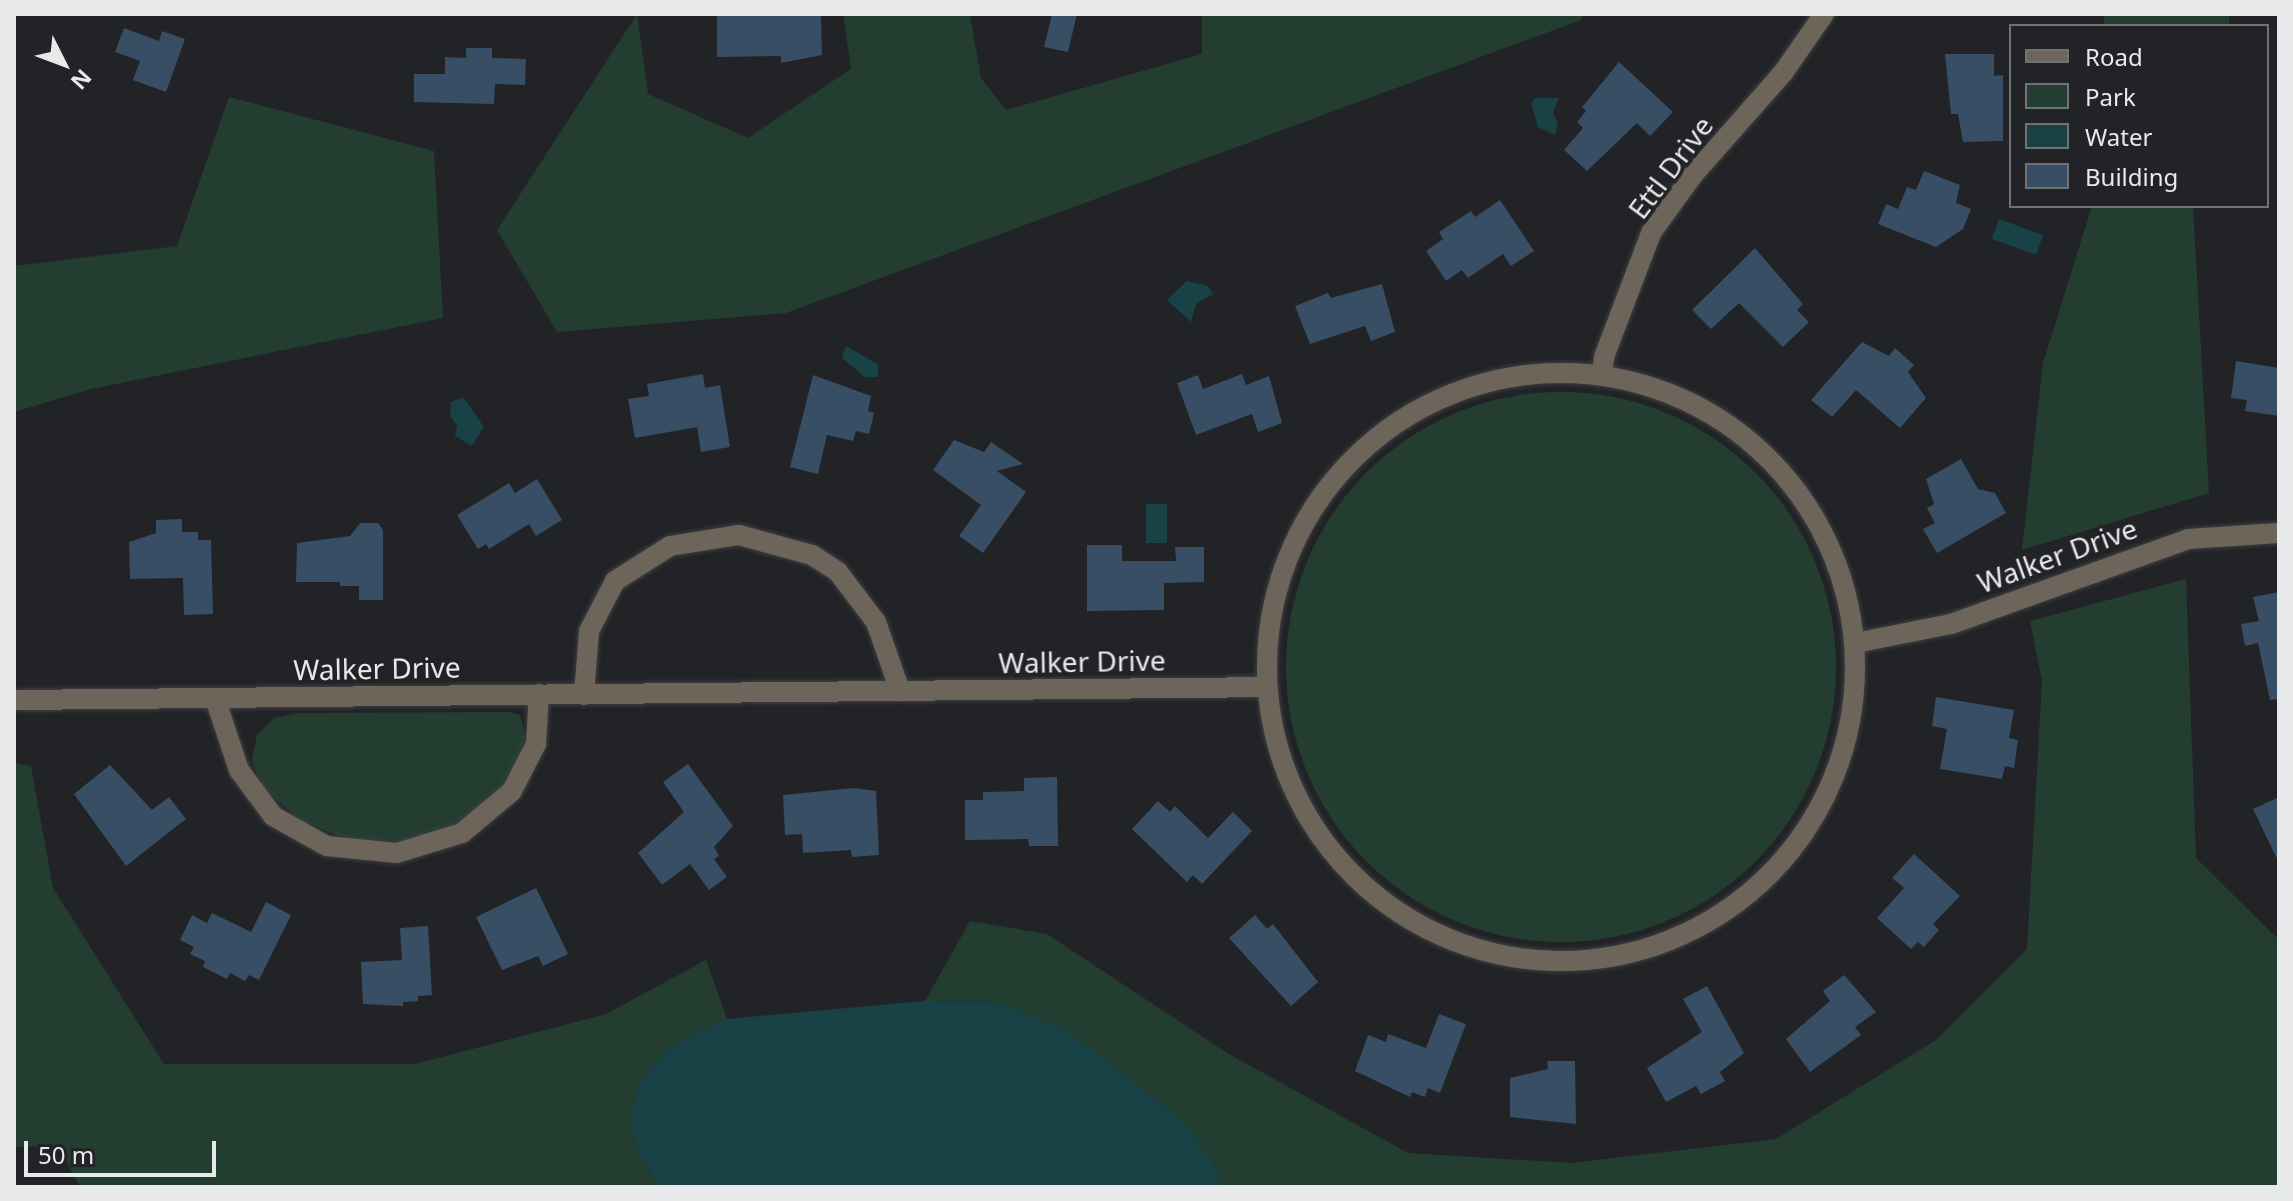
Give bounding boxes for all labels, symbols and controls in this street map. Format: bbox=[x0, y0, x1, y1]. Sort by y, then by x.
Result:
north arrow bbox=[24, 24, 104, 104]
legend bbox=[2009, 24, 2269, 208]
text: Road bbox=[2085, 40, 2143, 73]
text: N bbox=[65, 63, 99, 97]
text: Park bbox=[2085, 80, 2136, 113]
street label: Ettl Drive bbox=[1621, 109, 1719, 225]
text: Water bbox=[2085, 120, 2152, 153]
text: Building bbox=[2085, 160, 2178, 193]
street label: Walker Drive bbox=[1973, 511, 2141, 599]
street label: Walker Drive bbox=[998, 643, 1166, 679]
street label: Walker Drive bbox=[293, 650, 461, 686]
scale bar bbox=[28, 1125, 220, 1175]
text: 50 m bbox=[38, 1138, 94, 1171]

